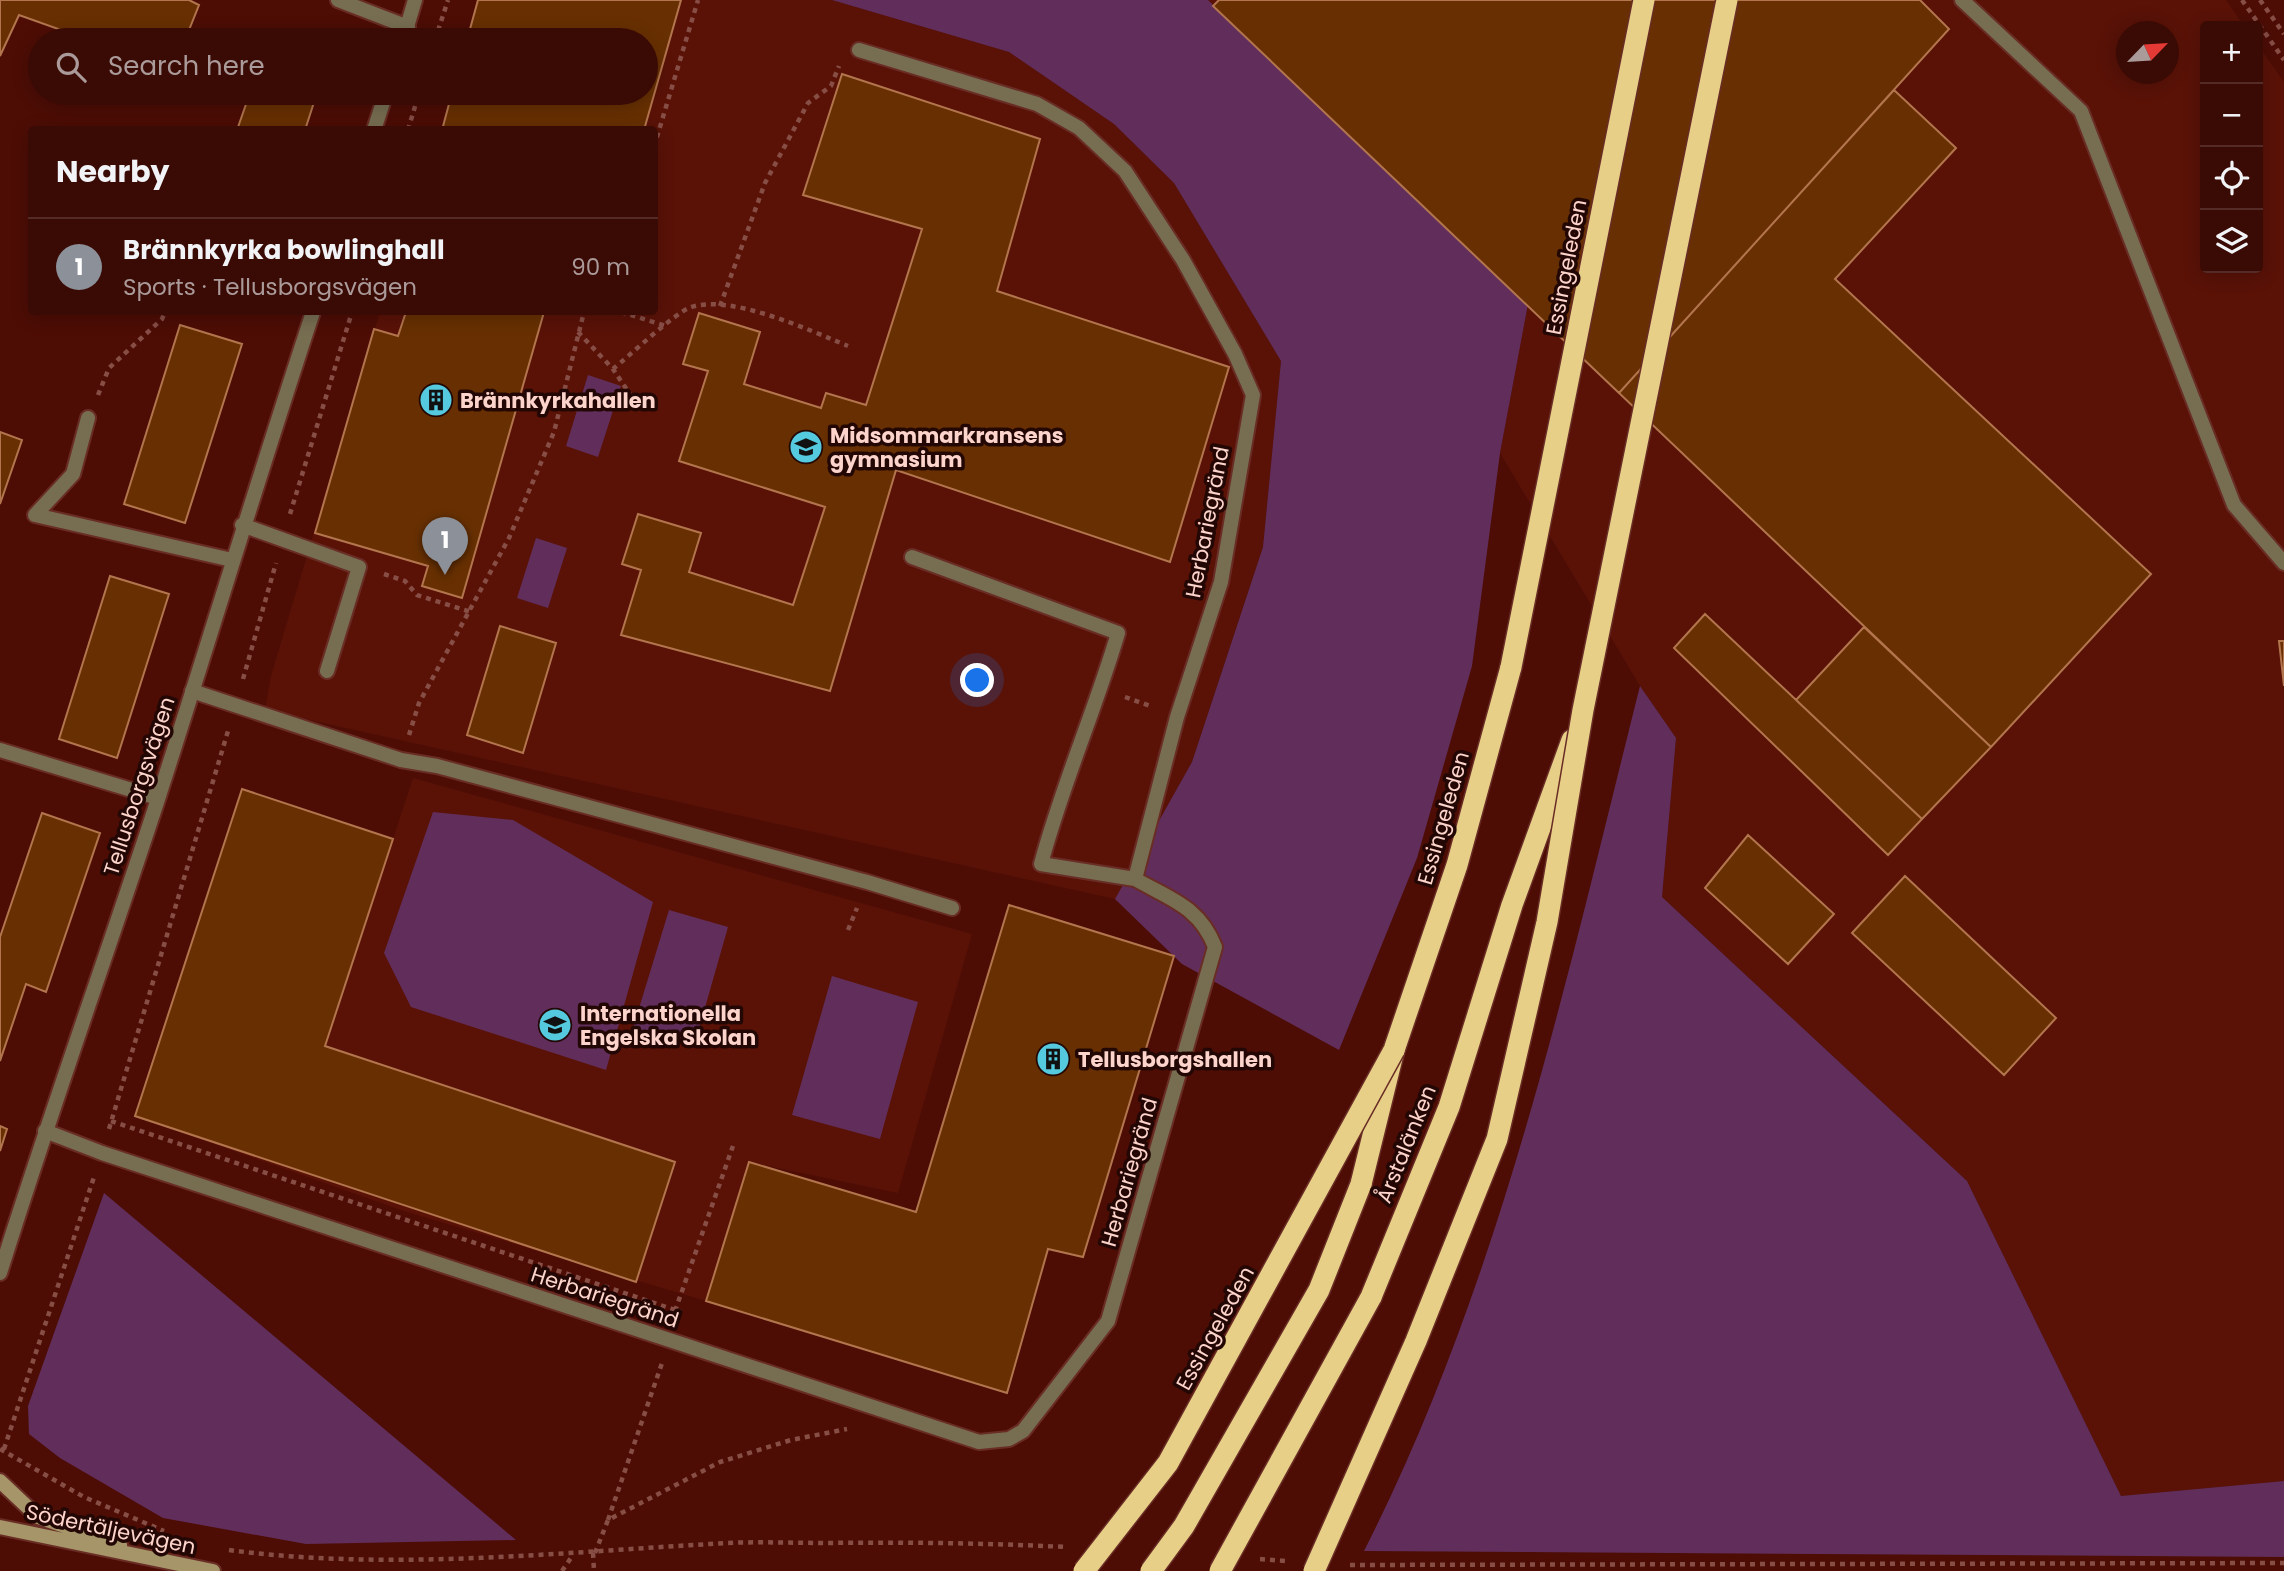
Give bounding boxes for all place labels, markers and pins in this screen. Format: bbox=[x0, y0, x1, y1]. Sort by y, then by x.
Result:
building icon: Brännkyrkahallen bbox=[417, 381, 455, 419]
place label: Brännkyrkahallen bbox=[460, 386, 656, 415]
place label: Midsommarkransens gymnasium bbox=[830, 421, 1063, 474]
school or university icon: Midsommarkransens gymnasium bbox=[787, 428, 825, 466]
pin: 1 bbox=[422, 517, 468, 575]
place label: Internationella Engelska Skolan bbox=[580, 999, 756, 1052]
school or university icon: Internationella Engelska Skolan bbox=[536, 1006, 574, 1044]
building icon: Tellusborgshallen bbox=[1034, 1040, 1072, 1078]
place label: Tellusborgshallen bbox=[1078, 1045, 1272, 1074]

